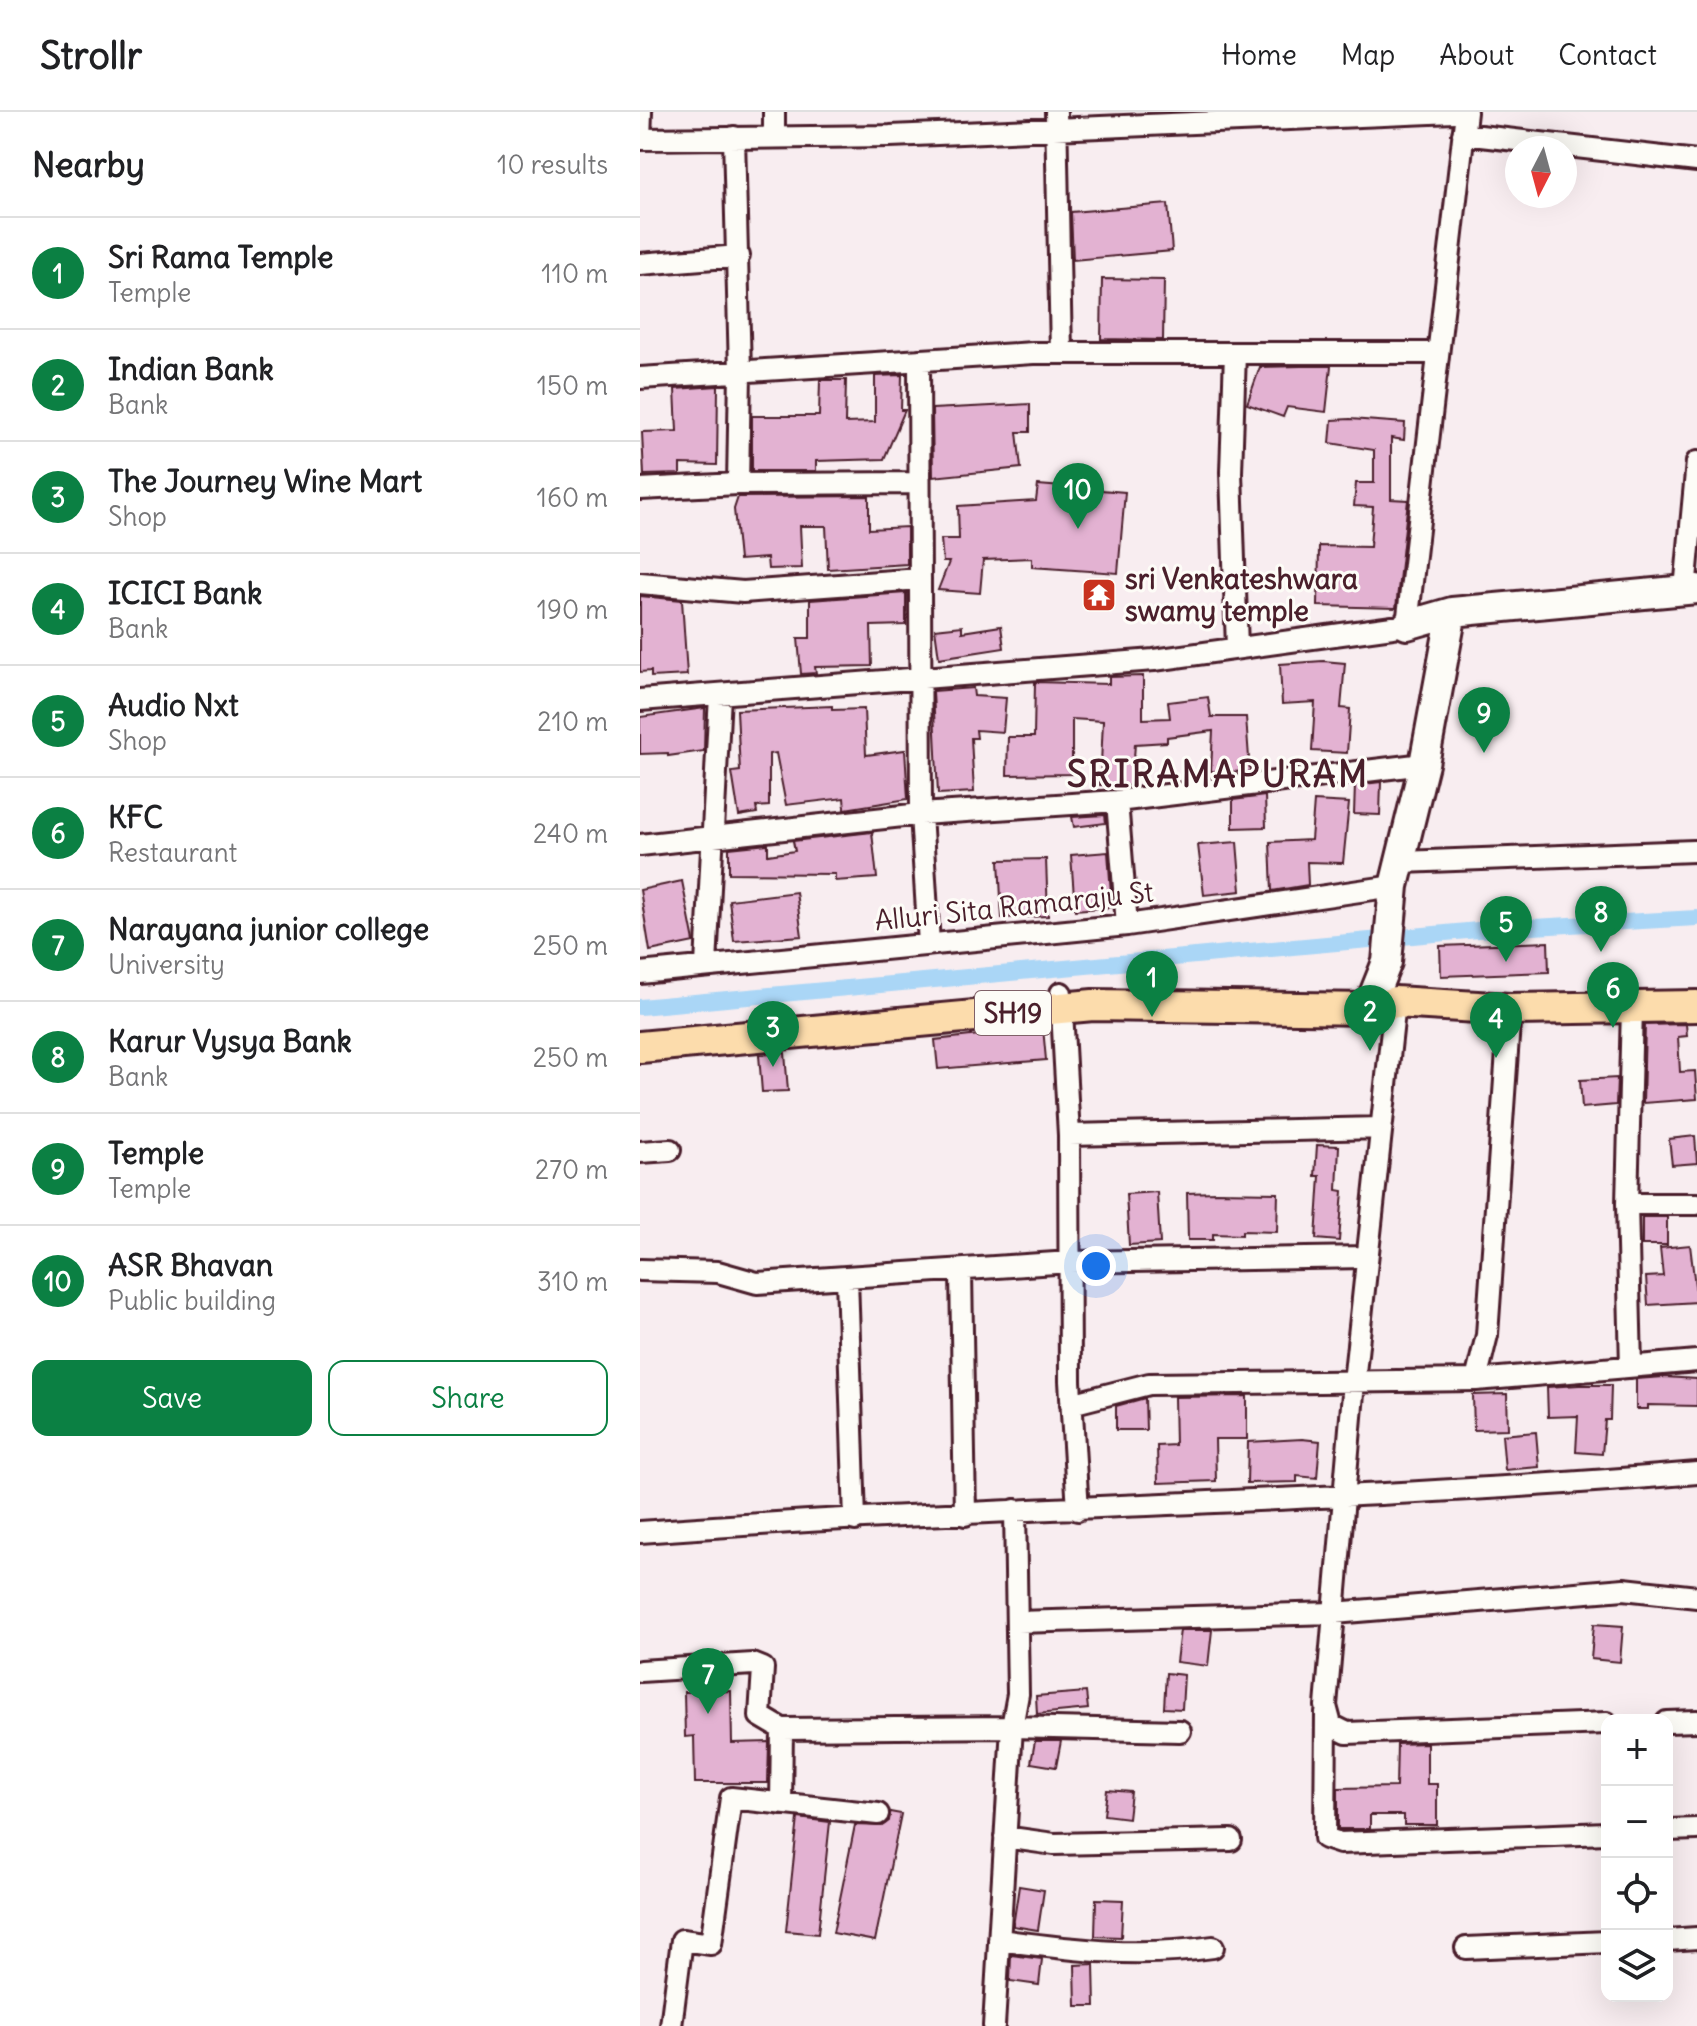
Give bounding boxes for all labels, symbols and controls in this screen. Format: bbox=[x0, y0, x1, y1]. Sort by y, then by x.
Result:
text: Strollr bbox=[40, 32, 142, 79]
text: Home bbox=[1221, 37, 1297, 73]
text: Map bbox=[1341, 37, 1395, 73]
text: About bbox=[1439, 37, 1514, 73]
text: Contact bbox=[1558, 37, 1657, 73]
north arrow bbox=[1505, 136, 1577, 208]
text: Nearby bbox=[32, 143, 145, 186]
text: 10 results bbox=[497, 148, 608, 181]
text: Sri Rama Temple bbox=[108, 238, 333, 276]
text: 1 bbox=[53, 257, 63, 290]
text: 110 m bbox=[541, 257, 608, 290]
text: Temple bbox=[108, 276, 191, 309]
text: Indian Bank bbox=[108, 350, 274, 388]
text: 2 bbox=[51, 369, 65, 402]
text: 150 m bbox=[537, 369, 608, 402]
text: Bank bbox=[108, 388, 168, 421]
text: The Journey Wine Mart bbox=[108, 462, 422, 500]
pin: 10 bbox=[1052, 463, 1104, 529]
text: 3 bbox=[51, 481, 65, 514]
text: 160 m bbox=[537, 481, 608, 514]
text: Shop bbox=[108, 500, 167, 533]
place label: sri Venkateshwara swamy temple bbox=[1125, 561, 1358, 629]
text: ICICI Bank bbox=[108, 574, 262, 612]
temple icon: sri Venkateshwara swamy temple bbox=[1080, 576, 1118, 614]
text: 4 bbox=[50, 593, 66, 626]
text: 190 m bbox=[537, 593, 608, 626]
text: Bank bbox=[108, 612, 168, 645]
text: Audio Nxt bbox=[108, 686, 239, 724]
pin: 9 bbox=[1458, 687, 1510, 753]
text: 5 bbox=[51, 705, 65, 738]
text: 210 m bbox=[537, 705, 608, 738]
text: Shop bbox=[108, 724, 167, 757]
district label: SRIRAMAPURAM bbox=[1067, 752, 1369, 797]
text: KFC bbox=[108, 798, 163, 836]
text: 6 bbox=[50, 817, 66, 850]
text: 240 m bbox=[533, 817, 608, 850]
text: Restaurant bbox=[108, 836, 237, 869]
street label: Alluri Sita Ramaraju St bbox=[873, 873, 1155, 939]
pin: 8 bbox=[1575, 886, 1627, 952]
pin: 5 bbox=[1480, 896, 1532, 962]
text: Narayana junior college bbox=[108, 910, 429, 948]
text: 7 bbox=[52, 929, 64, 962]
text: 250 m bbox=[533, 929, 608, 962]
text: University bbox=[108, 948, 225, 981]
pin: 1 bbox=[1126, 951, 1178, 1017]
pin: 6 bbox=[1587, 962, 1639, 1028]
pin: 2 bbox=[1344, 985, 1396, 1051]
road number: SH19 bbox=[975, 991, 1051, 1035]
pin: 4 bbox=[1470, 992, 1522, 1058]
pin: 3 bbox=[747, 1001, 799, 1067]
text: Karur Vysya Bank bbox=[108, 1022, 352, 1060]
text: 8 bbox=[51, 1041, 65, 1074]
text: 250 m bbox=[533, 1041, 608, 1074]
text: Bank bbox=[108, 1060, 168, 1093]
text: Temple bbox=[108, 1134, 204, 1172]
text: 9 bbox=[51, 1153, 65, 1186]
text: 270 m bbox=[535, 1153, 608, 1186]
text: Temple bbox=[108, 1172, 191, 1205]
text: ASR Bhavan bbox=[108, 1246, 273, 1284]
your location bbox=[1076, 1246, 1116, 1286]
text: 10 bbox=[44, 1265, 72, 1298]
text: 310 m bbox=[537, 1265, 608, 1298]
text: Public building bbox=[108, 1284, 276, 1317]
button: Save bbox=[32, 1360, 312, 1436]
button: Share bbox=[328, 1360, 608, 1436]
pin: 7 bbox=[682, 1648, 734, 1714]
map controls bbox=[1601, 1714, 1673, 2002]
button: + bbox=[1601, 1714, 1673, 1786]
button: − bbox=[1601, 1786, 1673, 1858]
button: locate bbox=[1601, 1858, 1673, 1930]
button: layers bbox=[1601, 1930, 1673, 2002]

